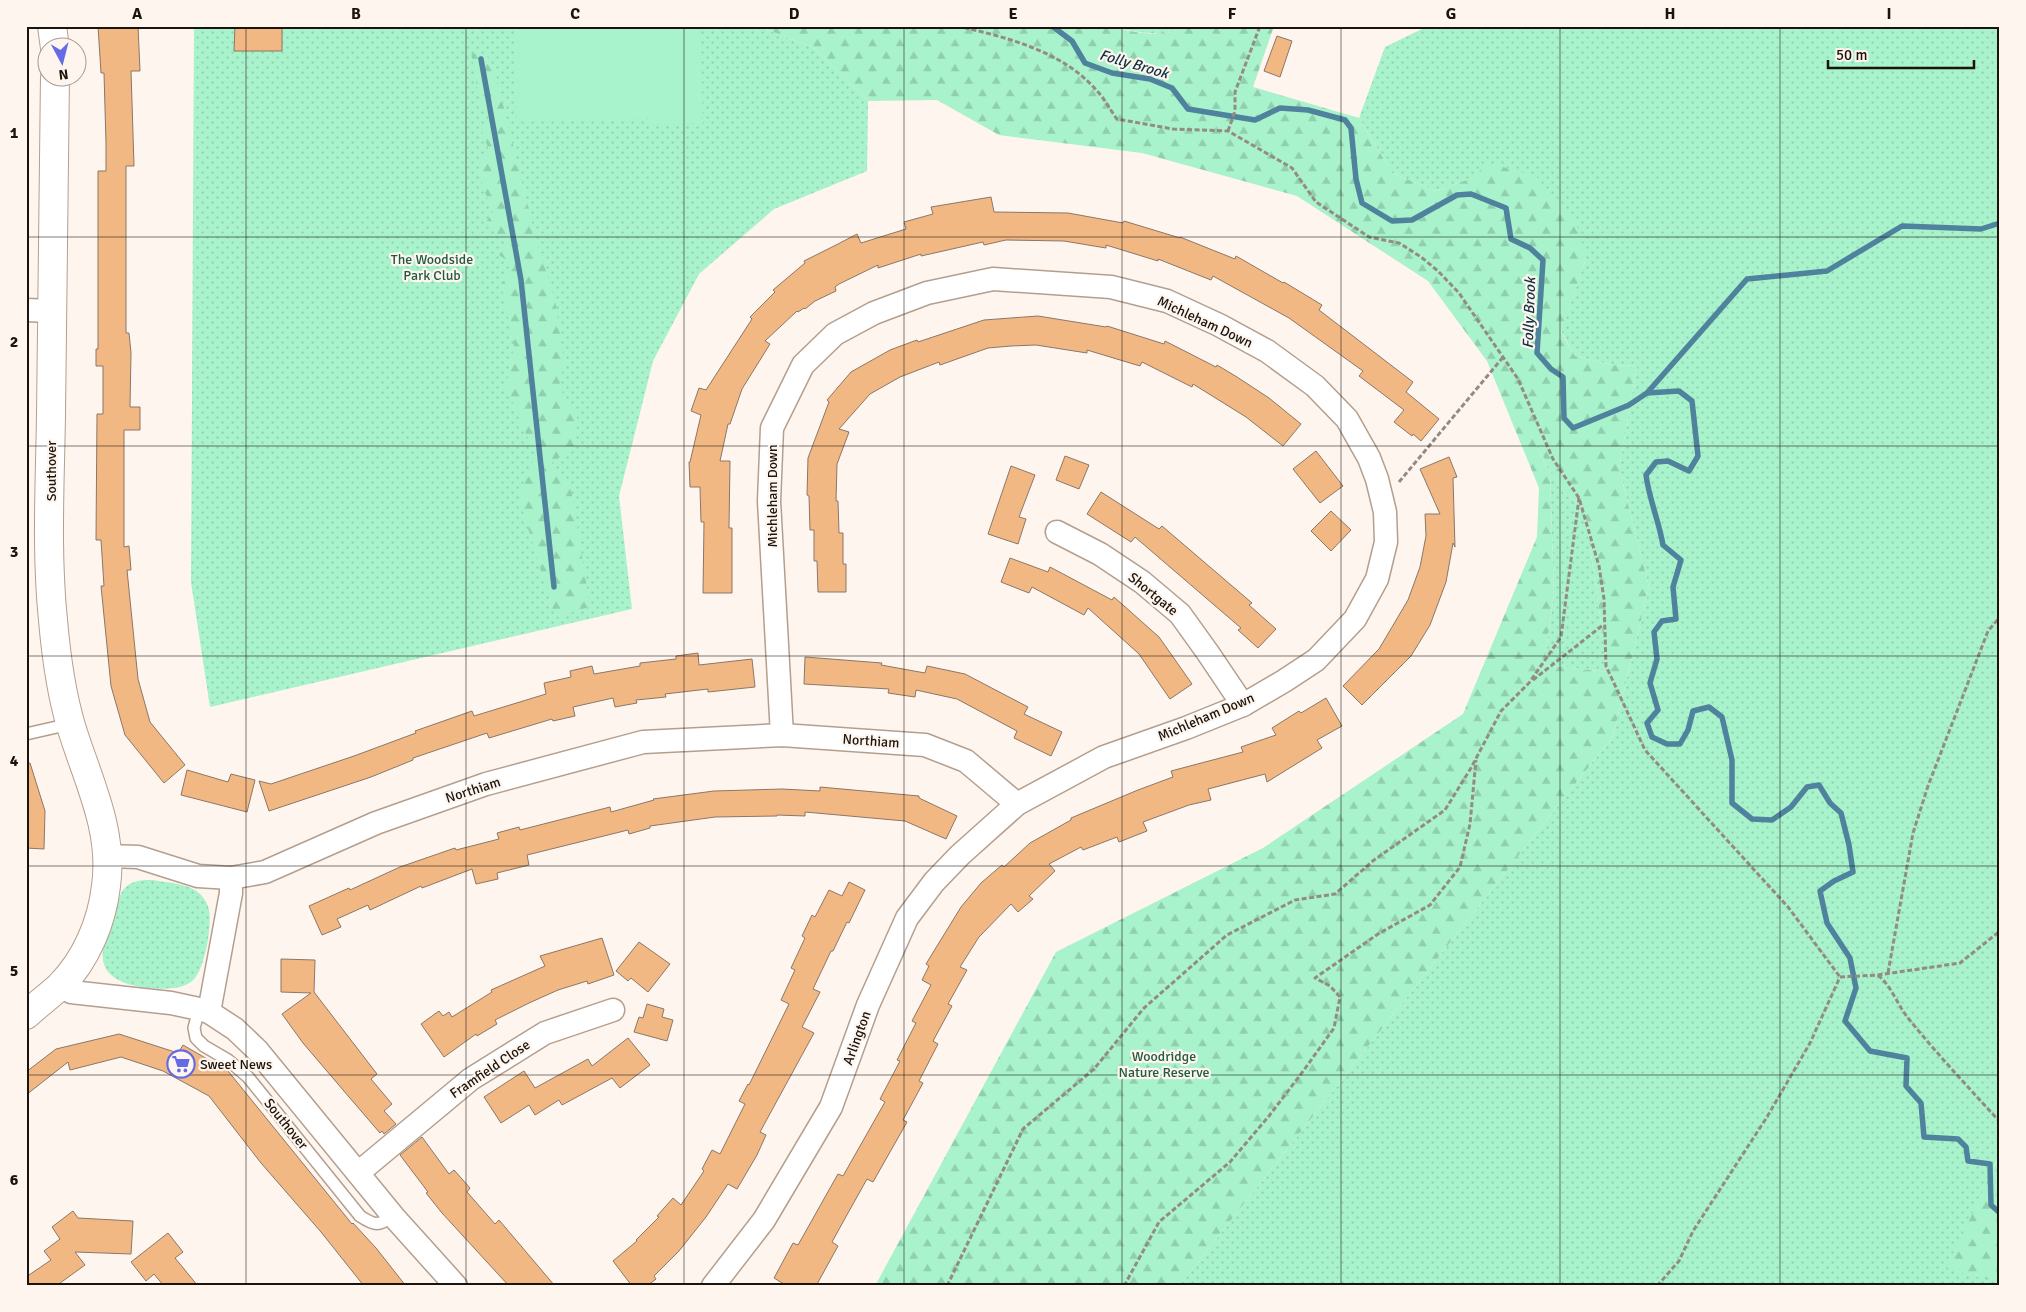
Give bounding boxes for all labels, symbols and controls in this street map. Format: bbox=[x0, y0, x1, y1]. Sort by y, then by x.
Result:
text: A bbox=[132, 4, 143, 24]
text: B bbox=[351, 4, 361, 24]
text: C bbox=[570, 4, 580, 24]
text: D bbox=[789, 4, 800, 24]
text: E bbox=[1008, 4, 1018, 24]
text: F bbox=[1228, 4, 1237, 24]
text: G bbox=[1446, 4, 1456, 24]
text: H bbox=[1665, 4, 1675, 24]
text: I bbox=[1886, 4, 1892, 24]
north arrow bbox=[38, 38, 88, 88]
scale bar bbox=[1828, 38, 1975, 70]
water label: Folly Brook bbox=[1097, 46, 1172, 83]
text: 50 m bbox=[1836, 46, 1867, 64]
text: N bbox=[58, 65, 69, 83]
text: 1 bbox=[10, 123, 19, 143]
park label: The Woodside Park Club bbox=[391, 251, 473, 284]
water label: Folly Brook bbox=[1519, 276, 1539, 349]
street label: Michleham Down bbox=[1155, 292, 1255, 352]
text: 2 bbox=[10, 332, 18, 352]
street label: Southover bbox=[43, 440, 60, 501]
street label: Michleham Down bbox=[764, 444, 781, 548]
text: 3 bbox=[10, 542, 18, 562]
street label: Shortgate bbox=[1125, 569, 1181, 619]
street label: Michleham Down bbox=[1155, 689, 1257, 745]
street label: Northiam bbox=[842, 731, 900, 751]
text: 4 bbox=[10, 751, 19, 771]
street label: Northiam bbox=[443, 773, 503, 807]
text: 5 bbox=[10, 961, 18, 981]
street label: Arlington bbox=[839, 1009, 875, 1067]
street label: Framfield Close bbox=[447, 1036, 533, 1102]
park label: Woodridge Nature Reserve bbox=[1118, 1048, 1210, 1081]
supermarket icon: Sweet News bbox=[166, 1049, 196, 1079]
place label: Sweet News bbox=[200, 1056, 272, 1073]
street label: Southover bbox=[260, 1095, 312, 1154]
text: 6 bbox=[10, 1170, 19, 1190]

